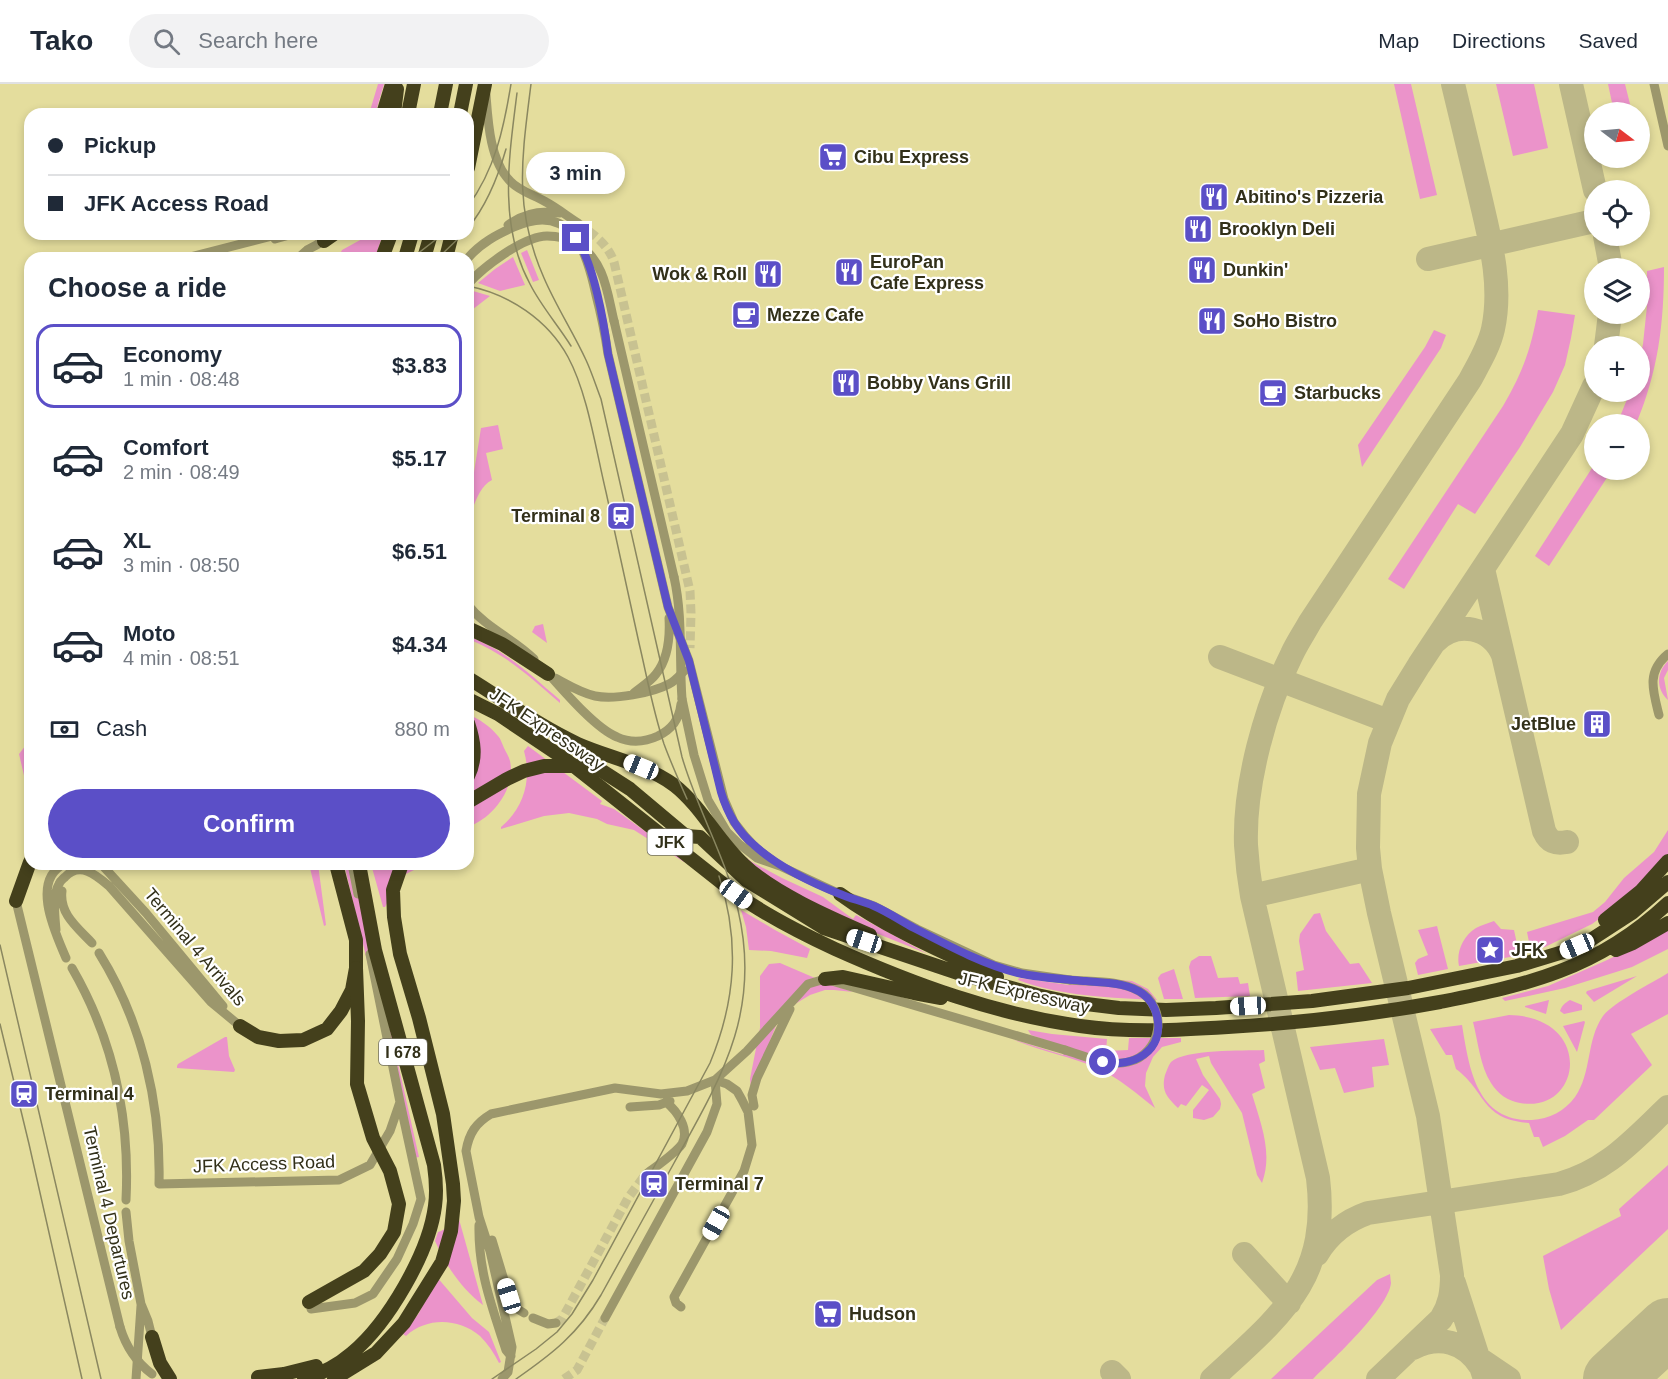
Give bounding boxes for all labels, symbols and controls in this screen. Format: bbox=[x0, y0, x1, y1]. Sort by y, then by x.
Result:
search box bbox=[129, 14, 549, 68]
text: Tako bbox=[30, 25, 93, 56]
icon: search bbox=[150, 25, 183, 58]
text: Search here bbox=[198, 28, 318, 53]
text: Map bbox=[1378, 29, 1419, 52]
text: Directions bbox=[1452, 29, 1545, 52]
text: Saved bbox=[1578, 29, 1638, 52]
north arrow bbox=[1584, 102, 1650, 168]
map controls bbox=[1584, 102, 1650, 480]
text: Pickup bbox=[84, 133, 156, 158]
supermarket icon: Cibu Express bbox=[817, 141, 849, 173]
place label: Cibu Express bbox=[854, 147, 969, 167]
callout: 3 min bbox=[526, 151, 626, 193]
text: 3 min bbox=[549, 162, 602, 184]
button: locate bbox=[1584, 180, 1650, 246]
restaurant icon: Abitino's Pizzeria bbox=[1198, 181, 1230, 213]
place label: Abitino's Pizzeria bbox=[1235, 187, 1384, 207]
text: JFK Access Road bbox=[84, 191, 269, 216]
restaurant icon: Brooklyn Deli bbox=[1182, 213, 1214, 245]
place label: Brooklyn Deli bbox=[1219, 219, 1335, 239]
route end bbox=[562, 224, 589, 251]
place label: EuroPan Cafe Express bbox=[870, 252, 984, 293]
restaurant icon: Dunkin' bbox=[1186, 254, 1218, 286]
restaurant icon: EuroPan Cafe Express bbox=[833, 256, 865, 288]
restaurant icon: Wok & Roll bbox=[752, 258, 784, 290]
button: layers bbox=[1584, 258, 1650, 324]
place label: Dunkin' bbox=[1223, 260, 1288, 280]
place label: Wok & Roll bbox=[652, 264, 747, 284]
text: Choose a ride bbox=[48, 273, 227, 303]
cafe icon: Mezze Cafe bbox=[730, 299, 762, 331]
place label: Mezze Cafe bbox=[767, 305, 864, 325]
restaurant icon: SoHo Bistro bbox=[1196, 305, 1228, 337]
place label: SoHo Bistro bbox=[1233, 311, 1337, 331]
button: + bbox=[1584, 336, 1650, 402]
icon: car bbox=[51, 339, 105, 393]
text: Economy bbox=[123, 342, 222, 367]
text: $3.83 bbox=[392, 353, 447, 378]
restaurant icon: Bobby Vans Grill bbox=[830, 367, 862, 399]
text: 1 min · 08:48 bbox=[123, 368, 240, 390]
place label: Bobby Vans Grill bbox=[867, 373, 1011, 393]
cafe icon: Starbucks bbox=[1257, 377, 1289, 409]
place label: Starbucks bbox=[1294, 383, 1381, 403]
button: − bbox=[1584, 414, 1650, 480]
icon: car bbox=[51, 432, 105, 486]
text: Comfort bbox=[123, 435, 209, 460]
text: $5.17 bbox=[392, 446, 447, 471]
text: 2 min · 08:49 bbox=[123, 461, 240, 483]
station icon: Terminal 8 bbox=[605, 500, 637, 532]
place label: Terminal 8 bbox=[511, 506, 600, 526]
icon: car bbox=[51, 525, 105, 579]
text: XL bbox=[123, 528, 151, 553]
text: $6.51 bbox=[392, 539, 447, 564]
text: 3 min · 08:50 bbox=[123, 554, 240, 576]
icon: car bbox=[51, 618, 105, 672]
text: Moto bbox=[123, 621, 176, 646]
text: $4.34 bbox=[392, 632, 447, 657]
text: 4 min · 08:51 bbox=[123, 647, 240, 669]
street label: JFK Expressway bbox=[486, 683, 608, 775]
building icon: JetBlue bbox=[1581, 708, 1613, 740]
icon: cash bbox=[48, 713, 81, 746]
place label: JetBlue bbox=[1511, 714, 1576, 734]
text: Cash bbox=[96, 716, 147, 741]
text: 880 m bbox=[394, 718, 450, 740]
car bbox=[621, 752, 661, 782]
button: Confirm bbox=[48, 789, 450, 858]
road number: JFK bbox=[648, 829, 692, 855]
car bbox=[716, 876, 756, 912]
street label: Terminal 4 Arrivals bbox=[140, 884, 250, 1010]
car bbox=[844, 927, 884, 955]
car bbox=[1557, 931, 1597, 961]
place icon: JFK bbox=[1474, 934, 1506, 966]
place label: JFK bbox=[1511, 940, 1545, 960]
street label: JFK Expressway bbox=[956, 968, 1092, 1018]
car bbox=[1230, 996, 1266, 1016]
road number: I 678 bbox=[379, 1039, 427, 1065]
route start bbox=[1089, 1048, 1116, 1075]
station icon: Terminal 4 bbox=[8, 1078, 40, 1110]
place label: Terminal 4 bbox=[45, 1084, 134, 1104]
street label: Terminal 4 Departures bbox=[79, 1124, 139, 1302]
street label: JFK Access Road bbox=[193, 1152, 335, 1176]
station icon: Terminal 7 bbox=[638, 1168, 670, 1200]
place label: Terminal 7 bbox=[675, 1174, 764, 1194]
car bbox=[699, 1203, 733, 1243]
car bbox=[495, 1276, 523, 1316]
supermarket icon: Hudson bbox=[812, 1298, 844, 1330]
place label: Hudson bbox=[849, 1304, 916, 1324]

